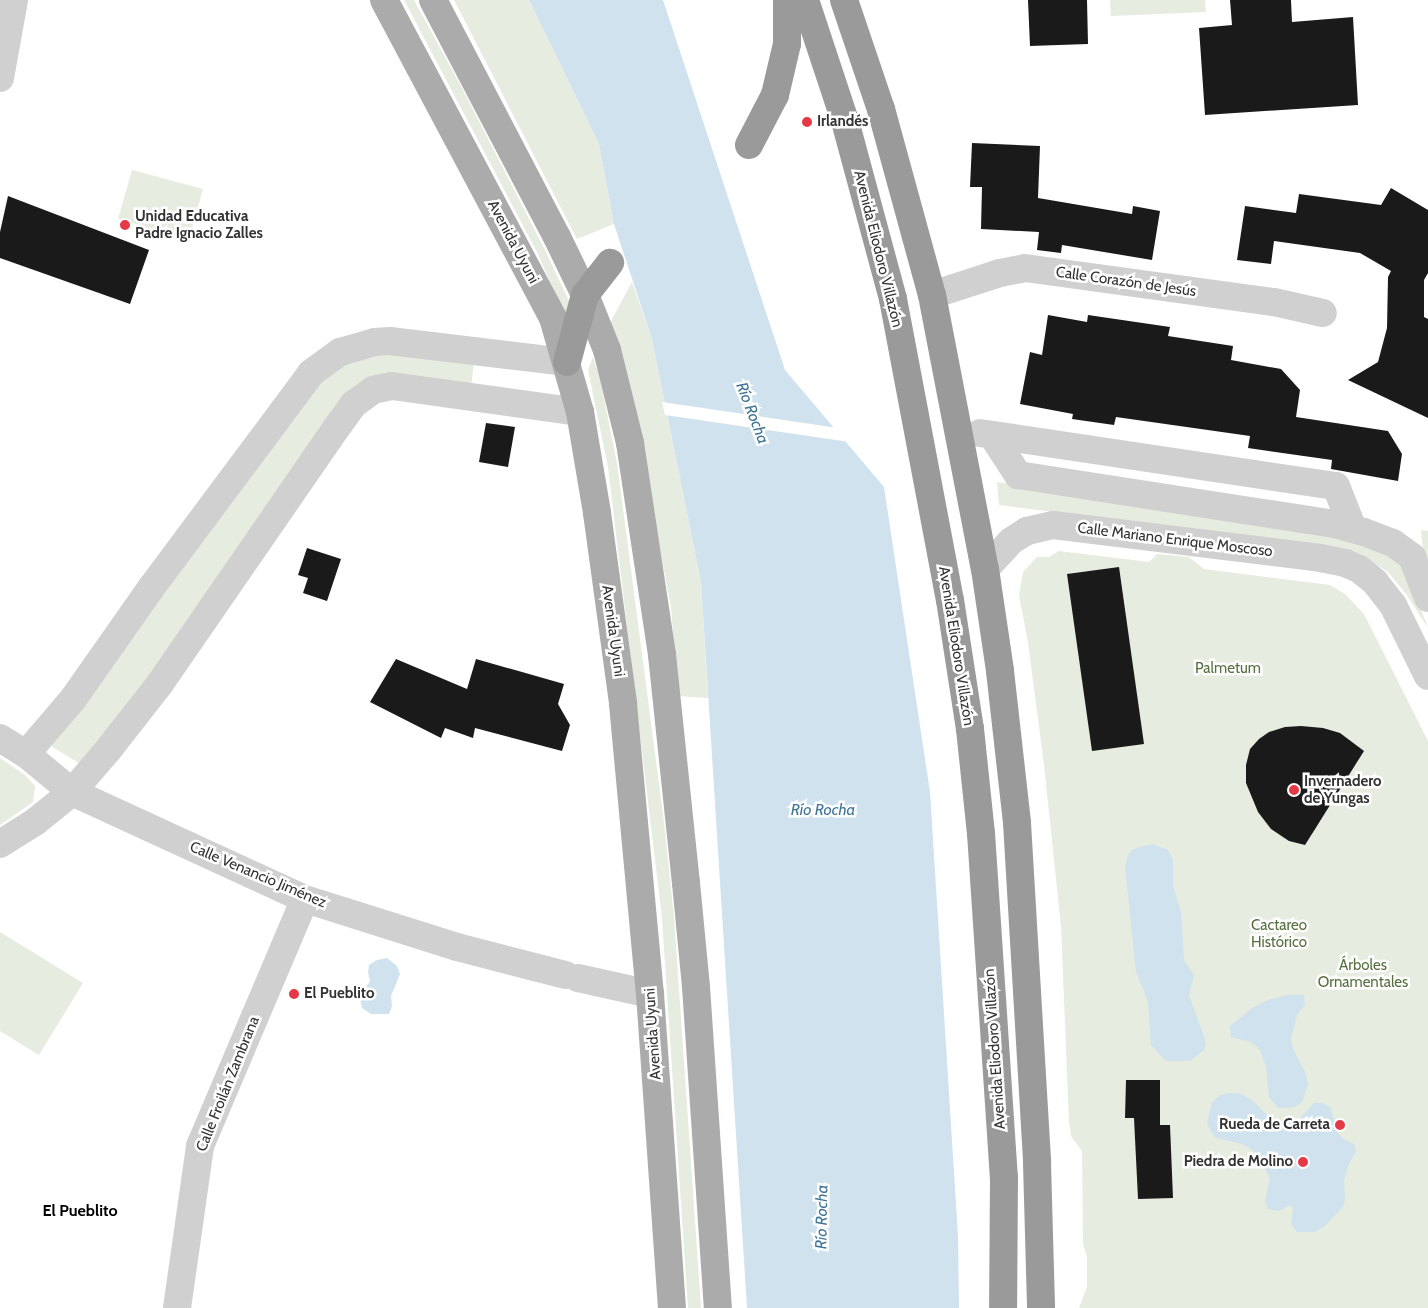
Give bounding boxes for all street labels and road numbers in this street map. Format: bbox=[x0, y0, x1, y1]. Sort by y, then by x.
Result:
street label: Avenida Eliodoro Villazón bbox=[850, 169, 906, 329]
street label: Avenida Uyuni bbox=[483, 197, 543, 287]
street label: Calle Corazón de Jesús bbox=[1055, 263, 1197, 301]
street label: Calle Mariano Enrique Moscoso bbox=[1076, 519, 1274, 561]
street label: Avenida Eliodoro Villazón bbox=[935, 565, 977, 727]
street label: Avenida Uyuni bbox=[598, 584, 628, 678]
street label: Calle Venancio Jiménez bbox=[187, 838, 329, 912]
street label: Avenida Eliodoro Villazón bbox=[980, 968, 1010, 1130]
street label: Avenida Uyuni bbox=[641, 988, 665, 1080]
street label: Calle Froilán Zambrana bbox=[193, 1014, 263, 1154]

